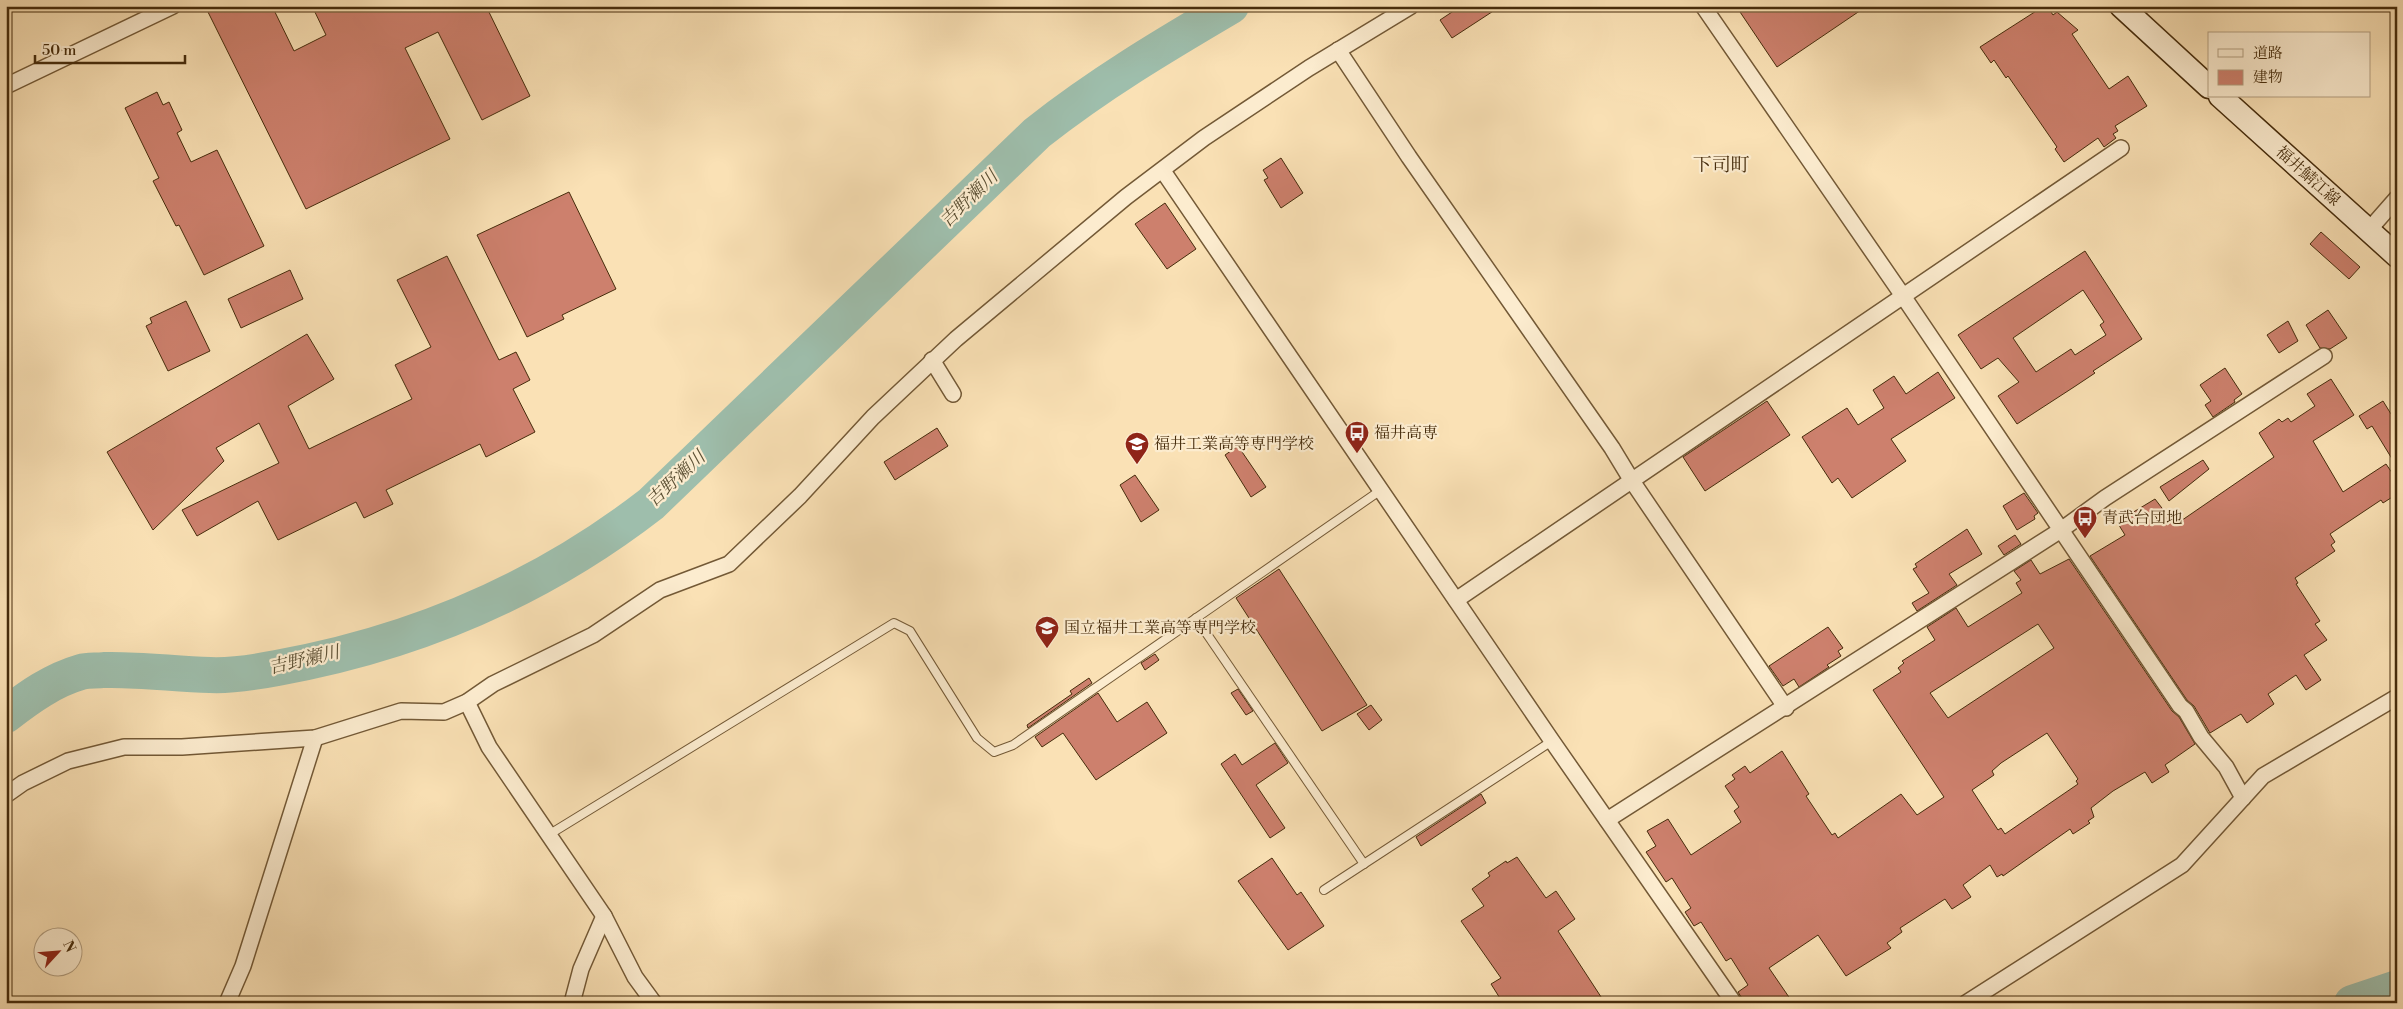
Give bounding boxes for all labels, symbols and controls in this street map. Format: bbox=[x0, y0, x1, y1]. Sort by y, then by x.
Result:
scale bar bbox=[35, 32, 185, 64]
legend bbox=[2208, 32, 2370, 98]
text: 50 m bbox=[42, 41, 76, 60]
text: 道路 bbox=[2253, 44, 2283, 63]
text: 建物 bbox=[2253, 68, 2283, 87]
street label: 福井鯖江線 bbox=[2272, 142, 2344, 210]
district label: 下司町 bbox=[1692, 153, 1750, 177]
water label: 吉野瀬川 bbox=[935, 164, 1004, 232]
bus stop icon: 福井高専 bbox=[1344, 420, 1370, 454]
place label: 福井高専 bbox=[1374, 423, 1438, 443]
school or university icon: 福井工業高等専門学校 bbox=[1124, 431, 1150, 465]
place label: 福井工業高等専門学校 bbox=[1154, 434, 1314, 454]
water label: 吉野瀬川 bbox=[642, 445, 712, 512]
bus stop icon: 青武台団地 bbox=[2072, 505, 2098, 539]
place label: 青武台団地 bbox=[2102, 508, 2182, 528]
school or university icon: 国立福井工業高等専門学校 bbox=[1034, 615, 1060, 649]
place label: 国立福井工業高等専門学校 bbox=[1064, 618, 1256, 638]
water label: 吉野瀬川 bbox=[266, 640, 344, 679]
north arrow bbox=[32, 926, 82, 976]
text: N bbox=[58, 938, 79, 956]

